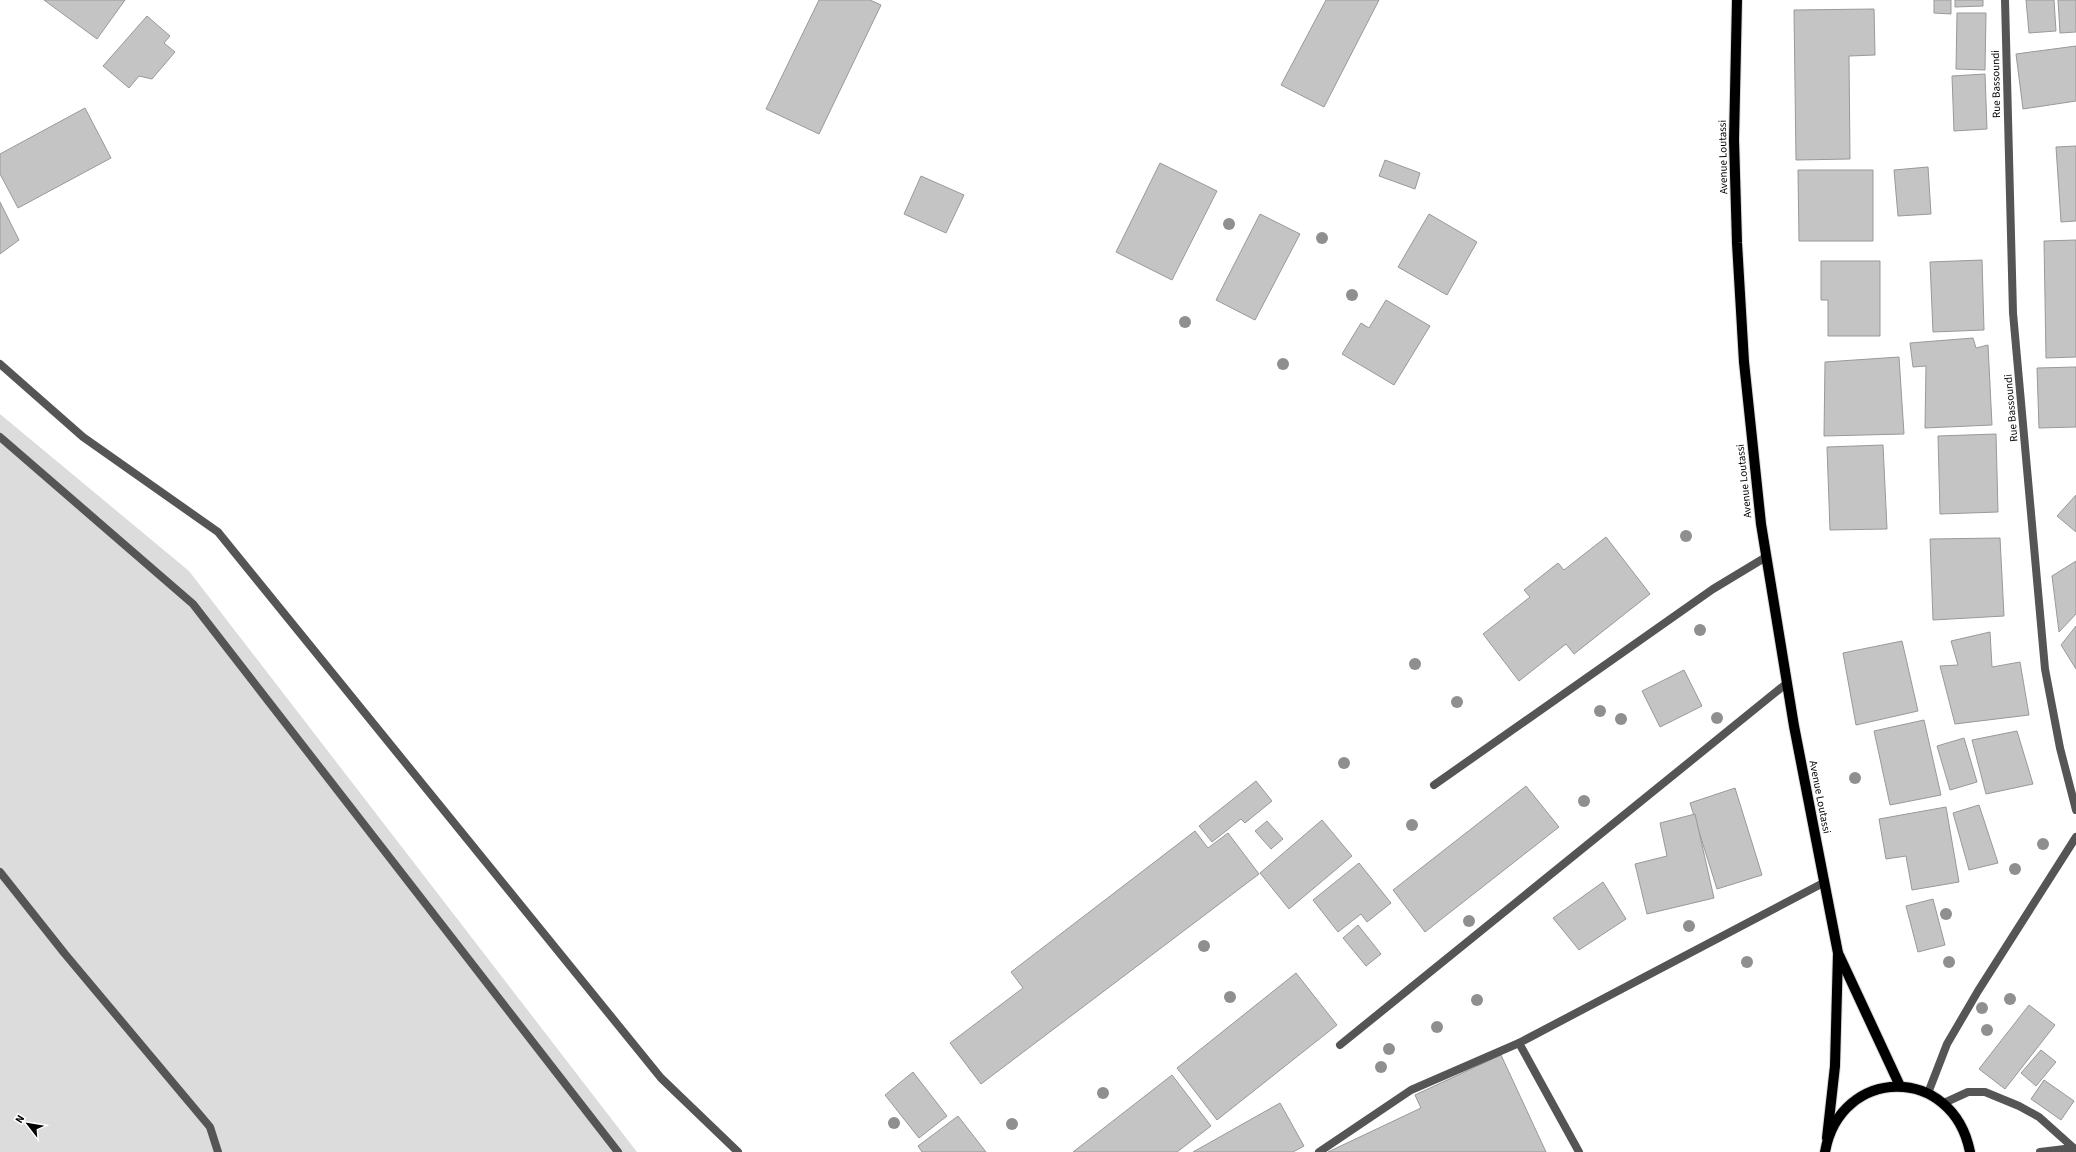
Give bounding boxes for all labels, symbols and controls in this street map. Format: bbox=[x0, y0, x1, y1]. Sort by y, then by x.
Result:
street label: Rue Bassoundi bbox=[1988, 50, 2004, 118]
street label: Avenue Loutassi bbox=[1715, 120, 1731, 194]
street label: Rue Bassoundi bbox=[2001, 374, 2021, 442]
street label: Avenue Loutassi bbox=[1733, 443, 1755, 519]
street label: Avenue Loutassi bbox=[1806, 759, 1834, 835]
north arrow bbox=[8, 1104, 48, 1144]
text: N bbox=[12, 1112, 28, 1126]

